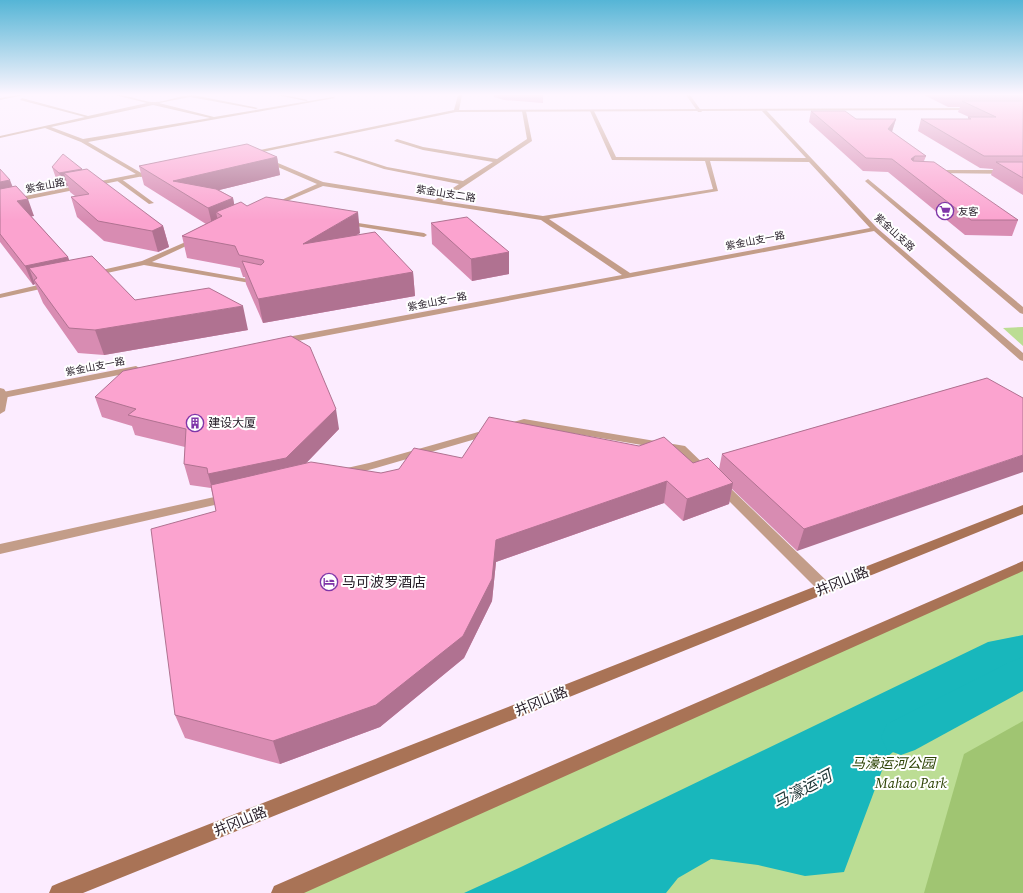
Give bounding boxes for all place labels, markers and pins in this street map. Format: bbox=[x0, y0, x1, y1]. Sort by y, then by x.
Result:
supermarket icon: 友客 bbox=[935, 201, 955, 221]
place label: 友客 bbox=[958, 205, 979, 218]
building icon: 建设大厦 bbox=[185, 413, 205, 433]
place label: 建设大厦 bbox=[208, 415, 256, 431]
hotel icon: 马可波罗酒店 bbox=[319, 572, 339, 592]
place label: 马可波罗酒店 bbox=[342, 572, 426, 592]

